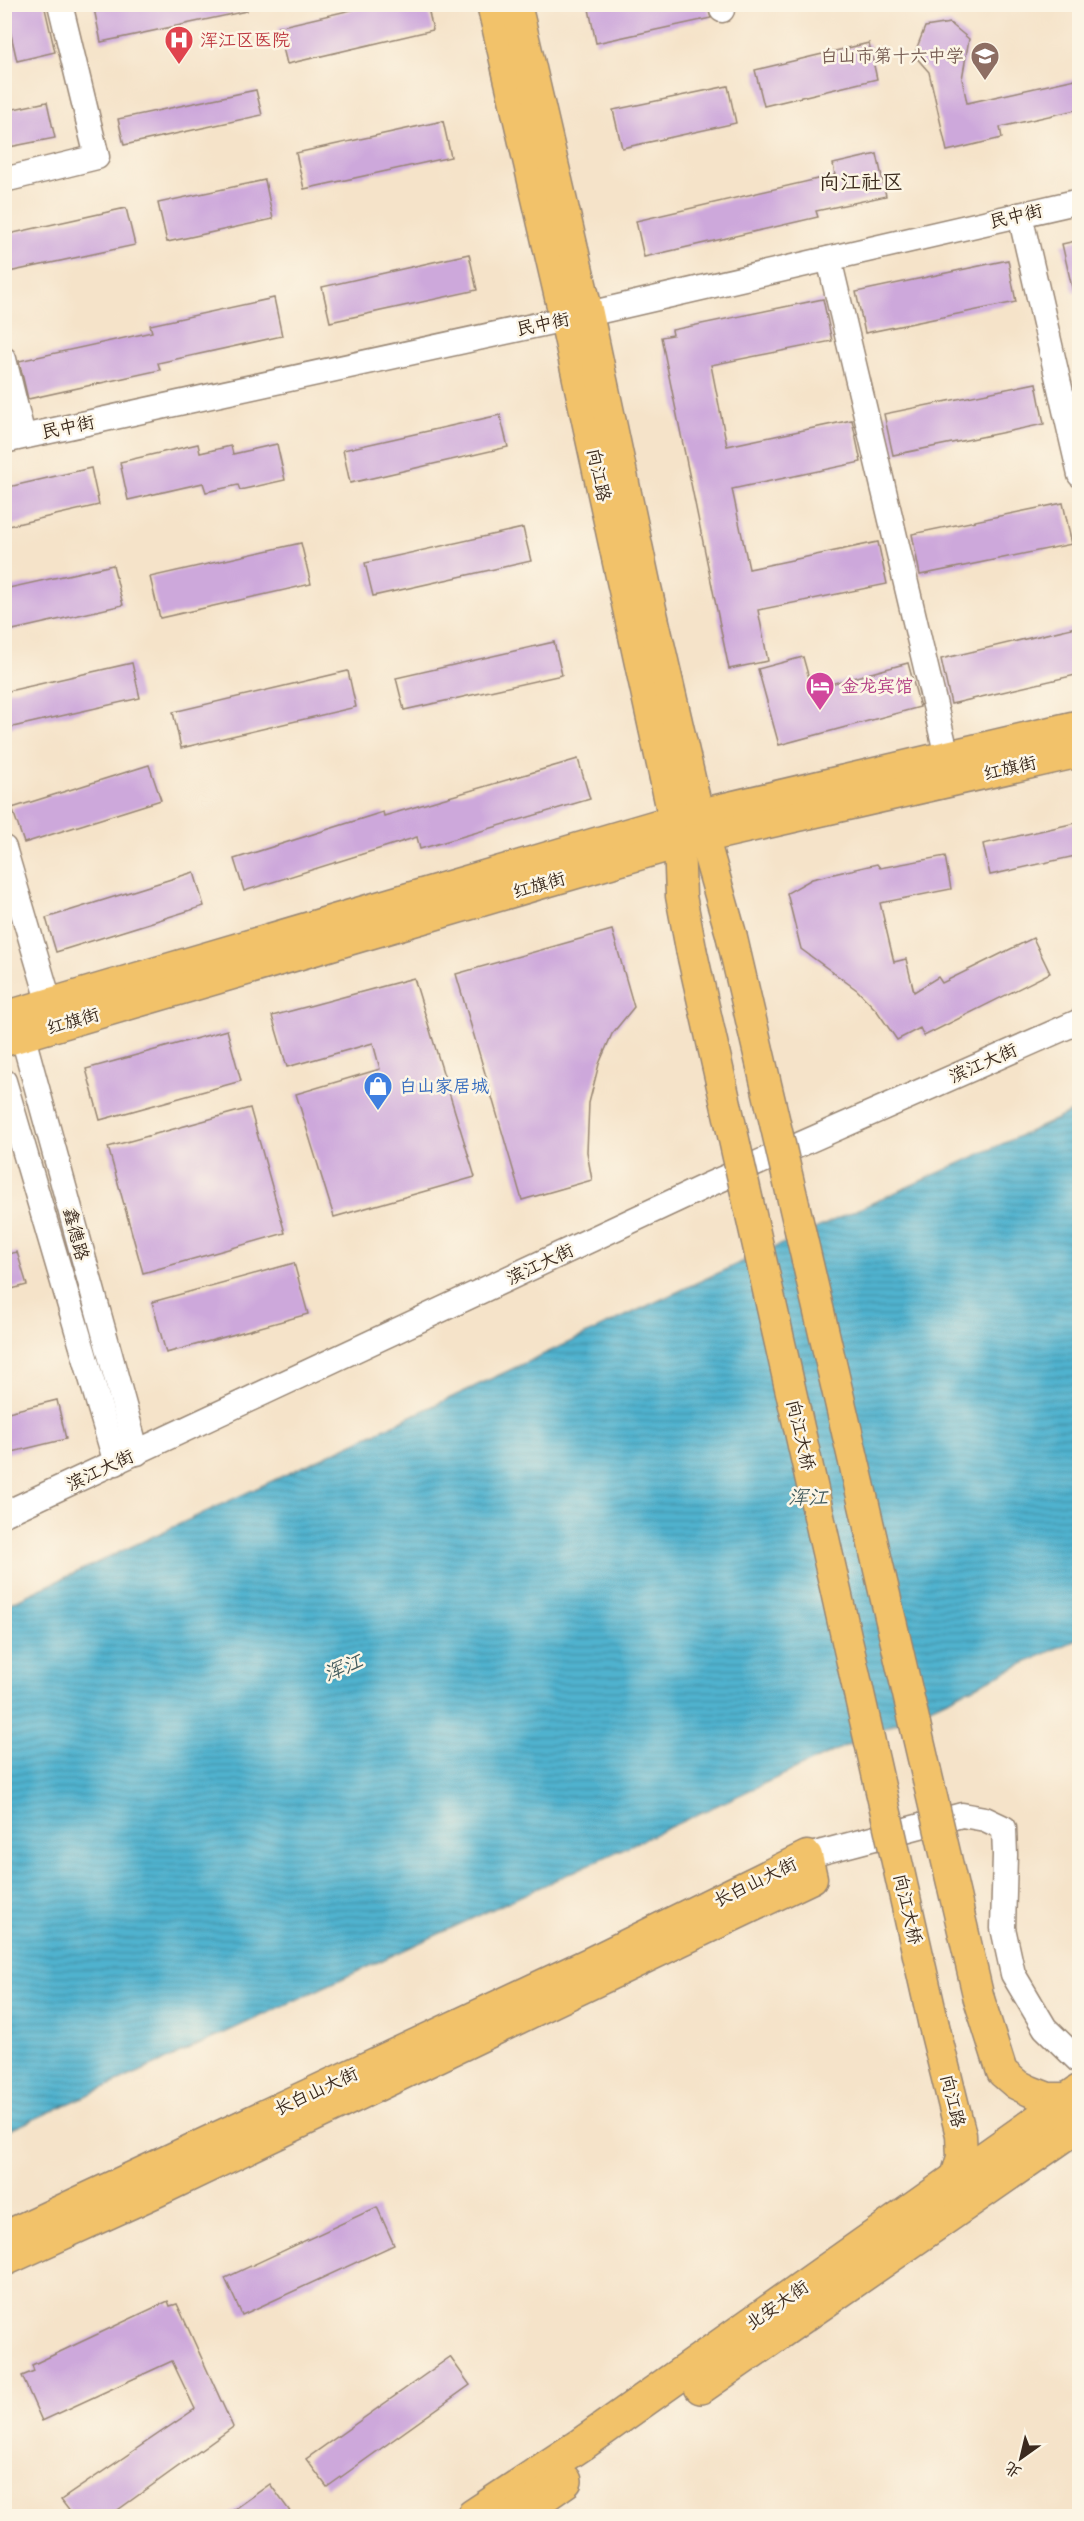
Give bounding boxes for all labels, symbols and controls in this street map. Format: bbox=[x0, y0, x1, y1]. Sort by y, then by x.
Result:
hospital icon: 浑江区医院 bbox=[163, 24, 195, 66]
place label: 浑江区医院 bbox=[200, 24, 290, 56]
place label: 白山市第十六中学 bbox=[820, 40, 964, 72]
school or university icon: 白山市第十六中学 bbox=[969, 40, 1001, 82]
district label: 向江社区 bbox=[819, 163, 903, 201]
street label: 民中街 bbox=[986, 194, 1046, 238]
street label: 民中街 bbox=[513, 303, 573, 345]
street label: 民中街 bbox=[38, 406, 98, 448]
street label: 向江路 bbox=[578, 445, 620, 505]
hotel icon: 金龙宾馆 bbox=[804, 670, 836, 712]
place label: 金龙宾馆 bbox=[841, 670, 913, 702]
street label: 红旗街 bbox=[980, 746, 1040, 790]
street label: 红旗街 bbox=[509, 862, 569, 908]
street label: 红旗街 bbox=[43, 998, 103, 1044]
street label: 滨江大街 bbox=[944, 1034, 1022, 1092]
shop icon: 白山家居城 bbox=[362, 1070, 394, 1112]
place label: 白山家居城 bbox=[399, 1070, 489, 1102]
street label: 鑫德路 bbox=[54, 1204, 98, 1264]
street label: 滨江大街 bbox=[501, 1234, 579, 1294]
street label: 向江大桥 bbox=[777, 1396, 825, 1474]
street label: 滨江大街 bbox=[61, 1440, 139, 1500]
water label: 浑江 bbox=[788, 1480, 829, 1515]
water label: 浑江 bbox=[318, 1643, 369, 1691]
street label: 长白山大街 bbox=[708, 1848, 802, 1916]
street label: 向江大桥 bbox=[884, 1870, 932, 1948]
street label: 长白山大街 bbox=[268, 2057, 364, 2125]
street label: 向江路 bbox=[931, 2071, 975, 2131]
street label: 北安大街 bbox=[738, 2271, 816, 2339]
north arrow bbox=[991, 2428, 1051, 2488]
text: 北 bbox=[998, 2454, 1028, 2487]

